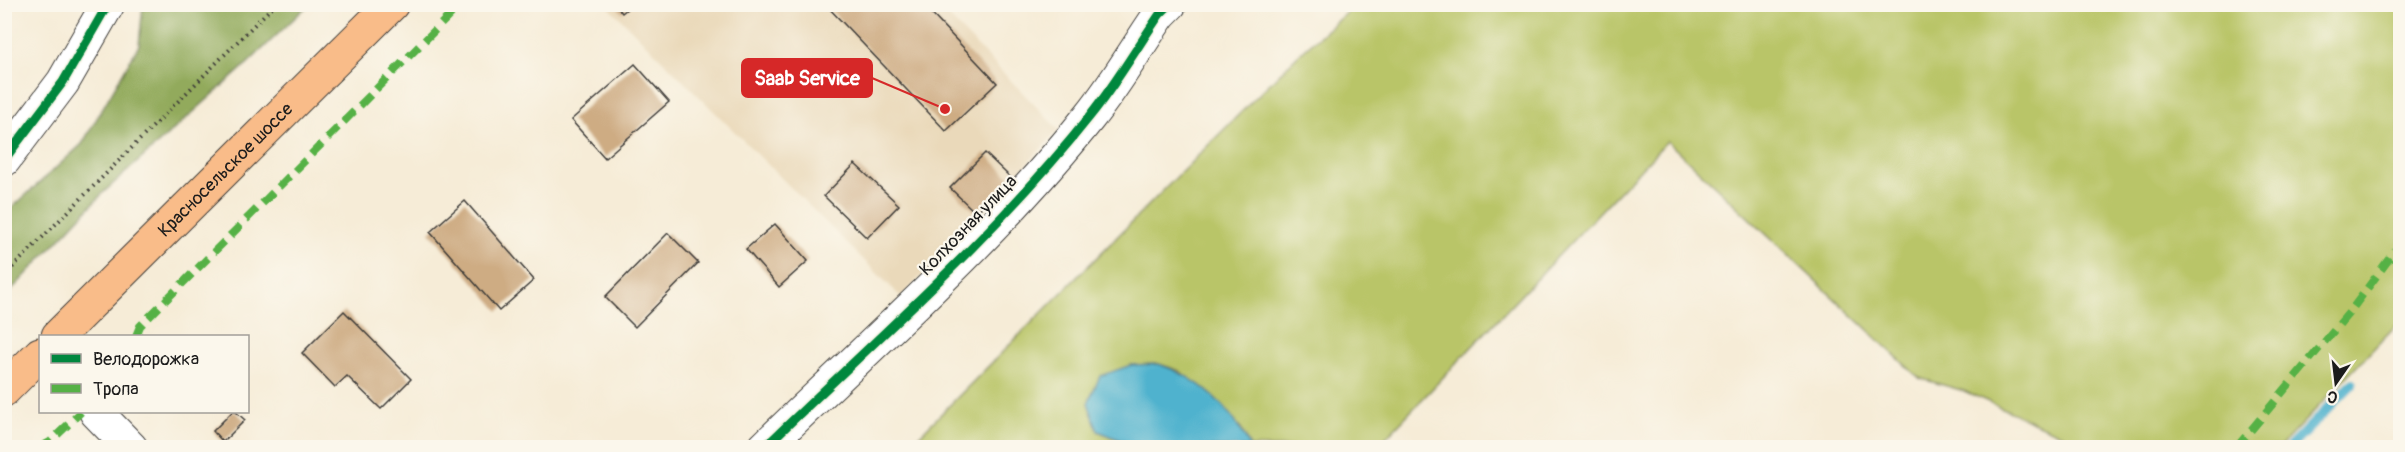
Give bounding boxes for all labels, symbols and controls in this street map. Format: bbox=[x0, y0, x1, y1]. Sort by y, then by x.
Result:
callout: Saab Service bbox=[742, 59, 872, 97]
text: Saab Service bbox=[754, 66, 861, 91]
street label: Красносельское шоссе bbox=[153, 98, 298, 242]
street label: Колхозная улица bbox=[914, 170, 1022, 281]
legend bbox=[39, 335, 249, 413]
text: Велодорожка bbox=[93, 348, 199, 371]
north arrow bbox=[2306, 353, 2366, 413]
text: Тропа bbox=[93, 378, 139, 401]
text: С bbox=[2325, 386, 2340, 407]

